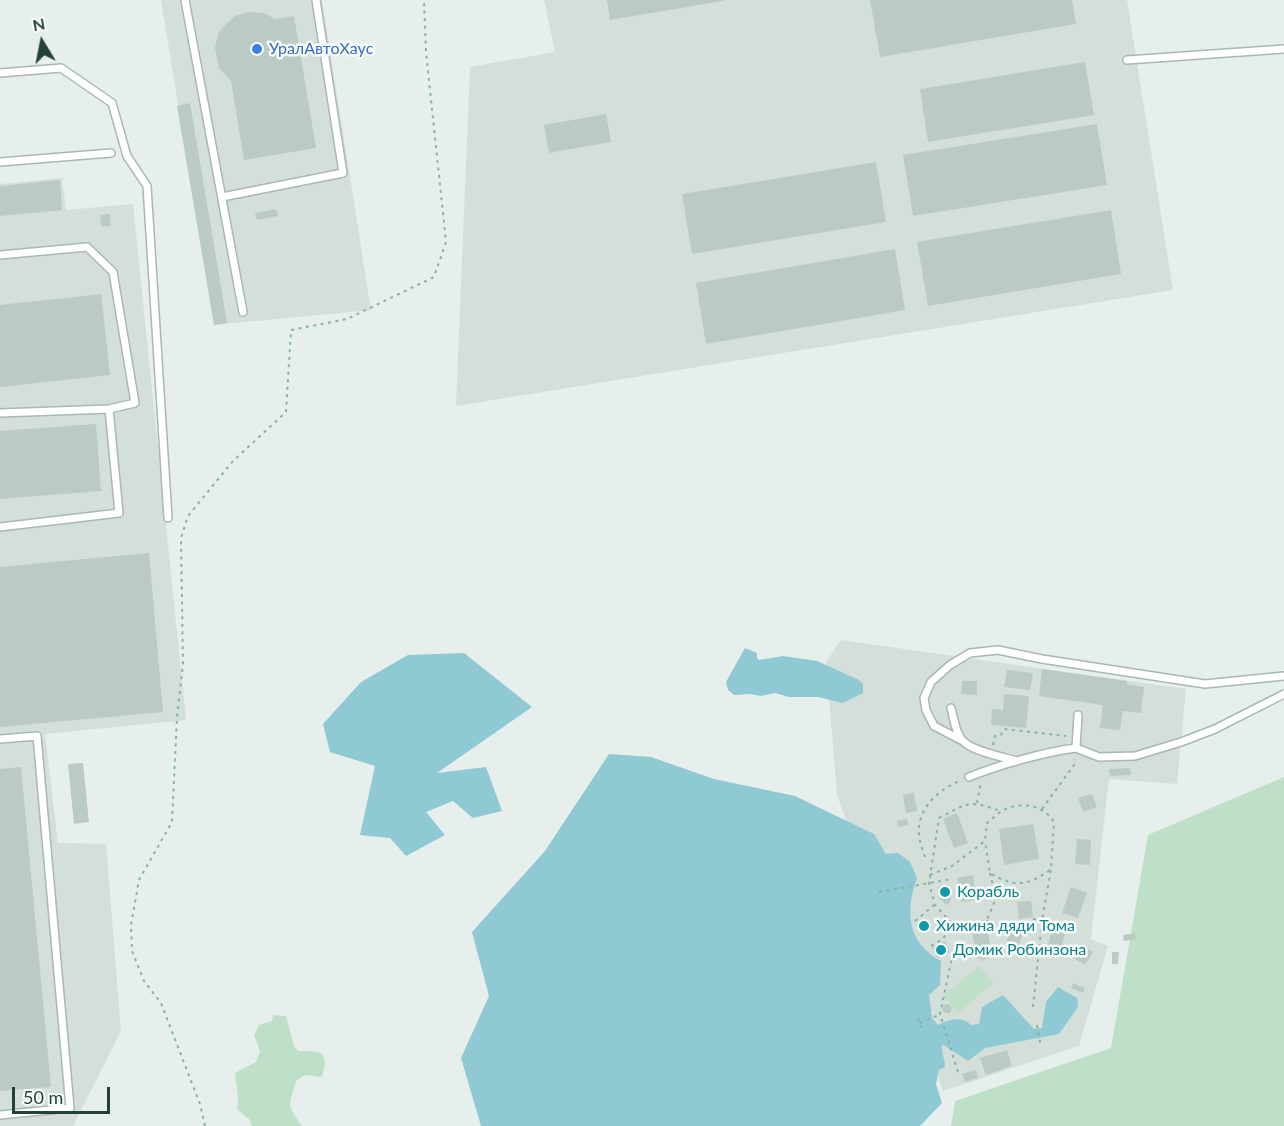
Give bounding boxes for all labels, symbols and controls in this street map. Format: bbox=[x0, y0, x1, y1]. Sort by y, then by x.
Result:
north arrow bbox=[12, 12, 72, 72]
text: N bbox=[31, 13, 46, 34]
place label: УралАвтоХаус bbox=[269, 39, 373, 59]
marker: УралАвтоХаус bbox=[250, 42, 264, 56]
place label: Корабль bbox=[957, 882, 1019, 902]
marker: Корабль bbox=[938, 885, 952, 899]
place label: Хижина дяди Тома bbox=[936, 916, 1075, 936]
marker: Хижина дяди Тома bbox=[917, 919, 931, 933]
place label: Домик Робинзона bbox=[953, 940, 1086, 960]
marker: Домик Робинзона bbox=[934, 943, 948, 957]
scale bar bbox=[15, 1075, 112, 1113]
text: 50 m bbox=[23, 1086, 63, 1108]

